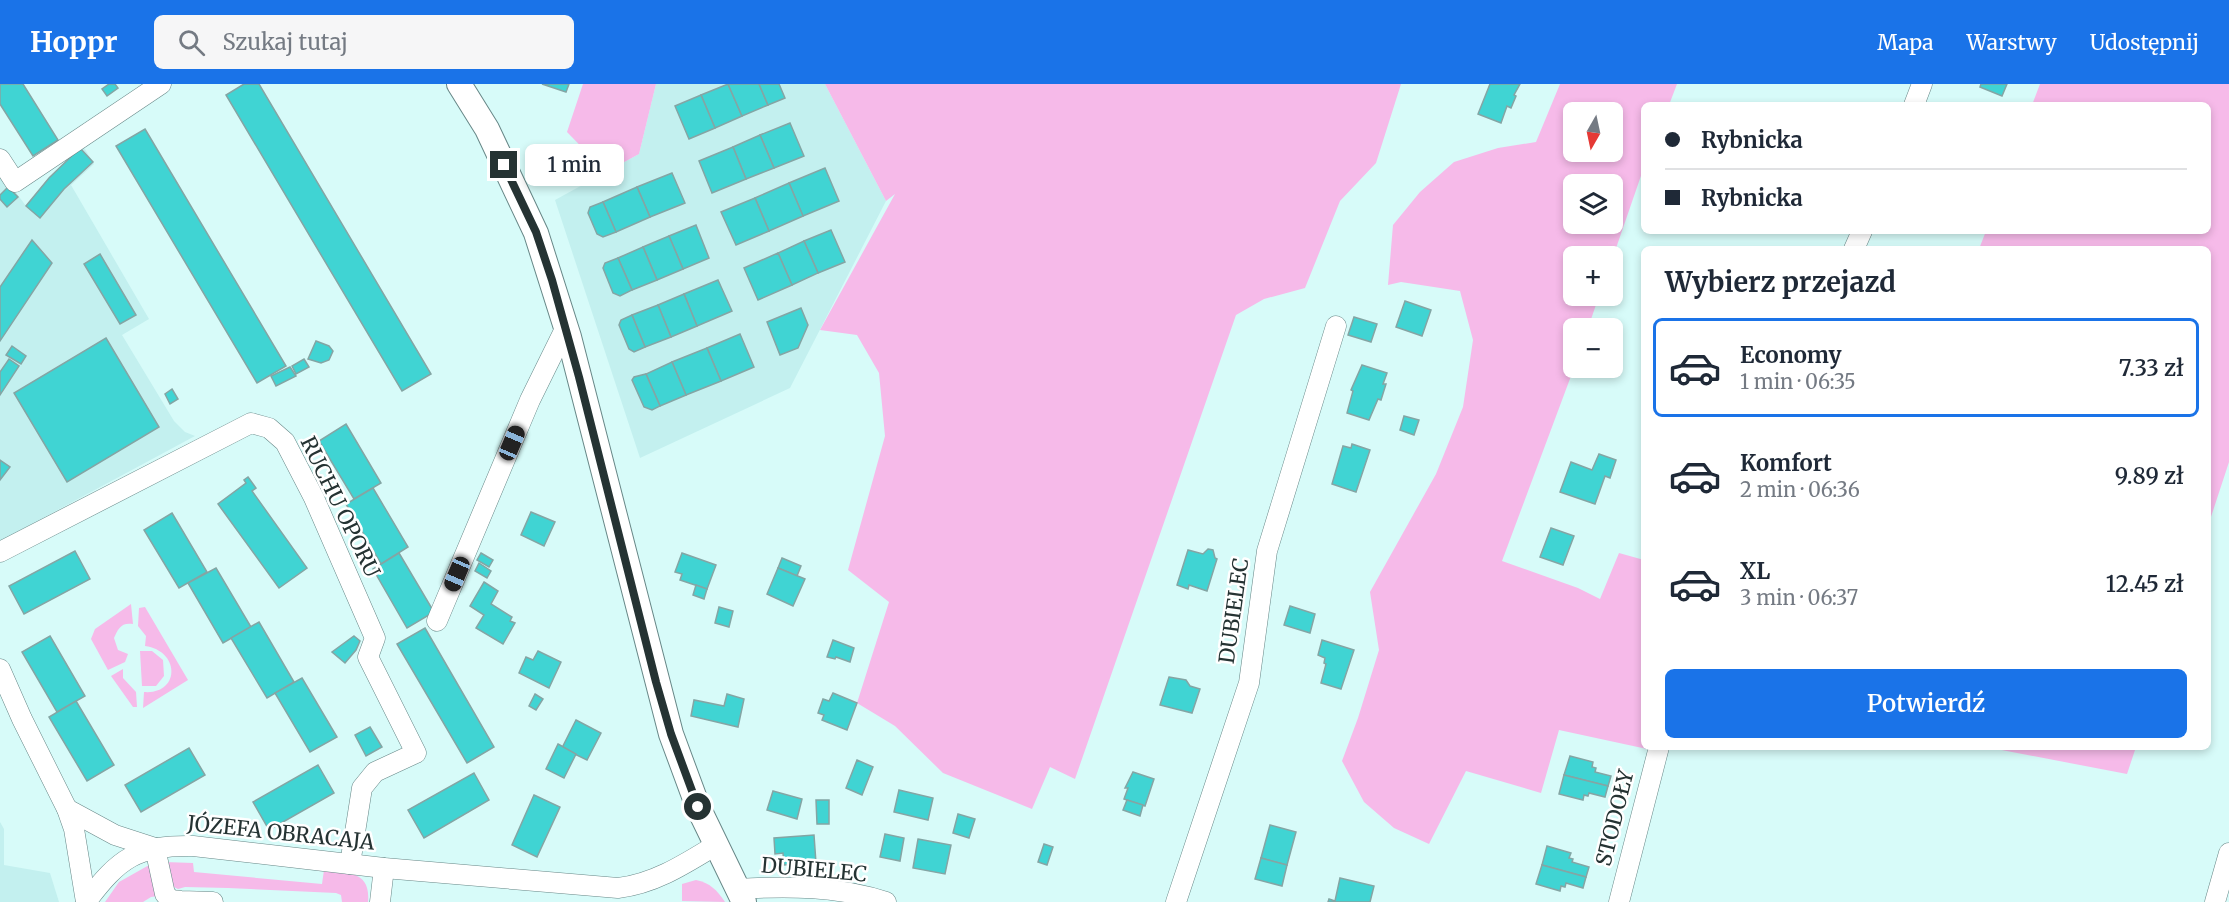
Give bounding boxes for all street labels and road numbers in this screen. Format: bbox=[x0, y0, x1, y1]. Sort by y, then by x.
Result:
street label: RUCHU OPORU bbox=[295, 432, 386, 582]
street label: DUBIELEC bbox=[1213, 556, 1254, 665]
street label: STODOŁY bbox=[1590, 766, 1640, 869]
street label: JÓZEFA OBRACAJA bbox=[185, 809, 376, 856]
street label: DUBIELEC bbox=[760, 851, 868, 888]

